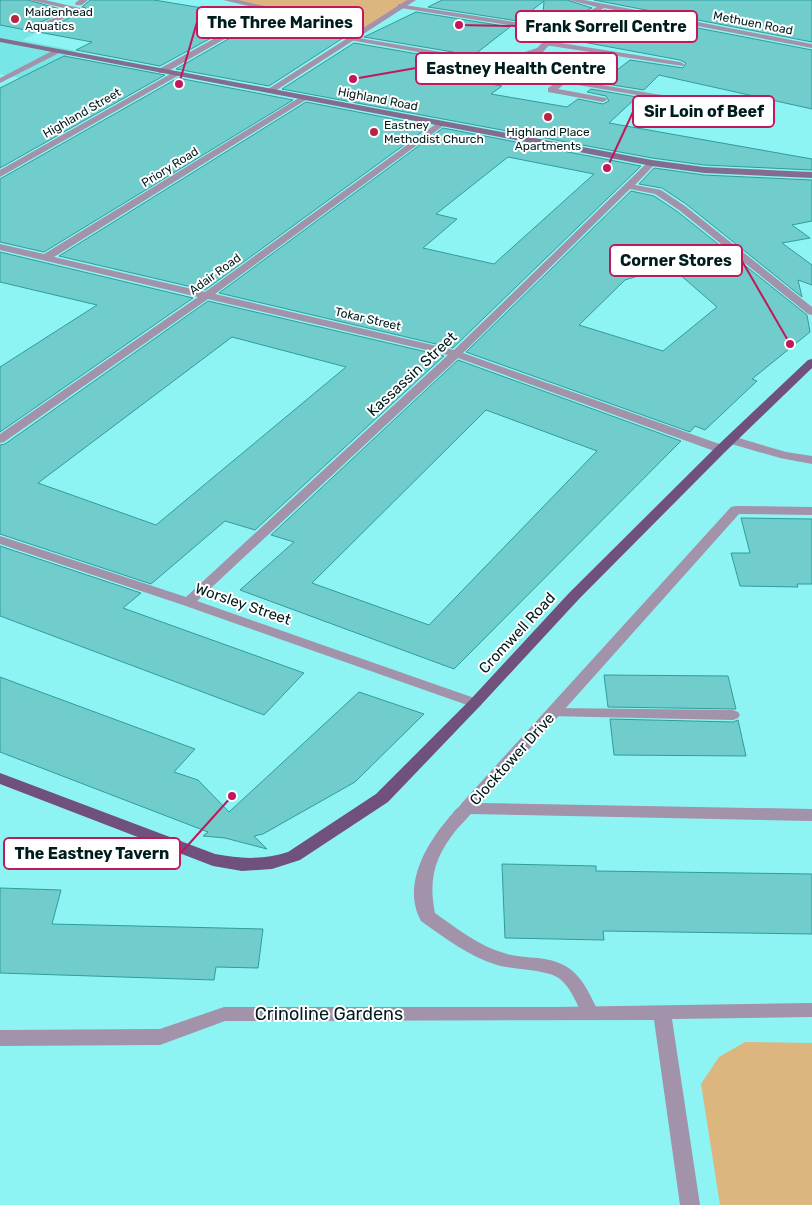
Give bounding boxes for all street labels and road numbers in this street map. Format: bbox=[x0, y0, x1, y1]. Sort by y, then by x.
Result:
street label: Methuen Road bbox=[712, 8, 794, 38]
street label: Highland Road bbox=[337, 84, 419, 114]
street label: Highland Street bbox=[41, 85, 124, 141]
street label: Priory Road bbox=[139, 144, 201, 190]
street label: Adair Road bbox=[186, 251, 244, 297]
street label: Tokar Street bbox=[334, 305, 403, 333]
street label: Kassassin Street bbox=[364, 328, 461, 420]
street label: Worsley Street bbox=[193, 579, 293, 629]
street label: Cromwell Road bbox=[475, 589, 559, 677]
street label: Clocktower Drive bbox=[466, 709, 558, 809]
street label: Crinoline Gardens bbox=[255, 1003, 403, 1025]

